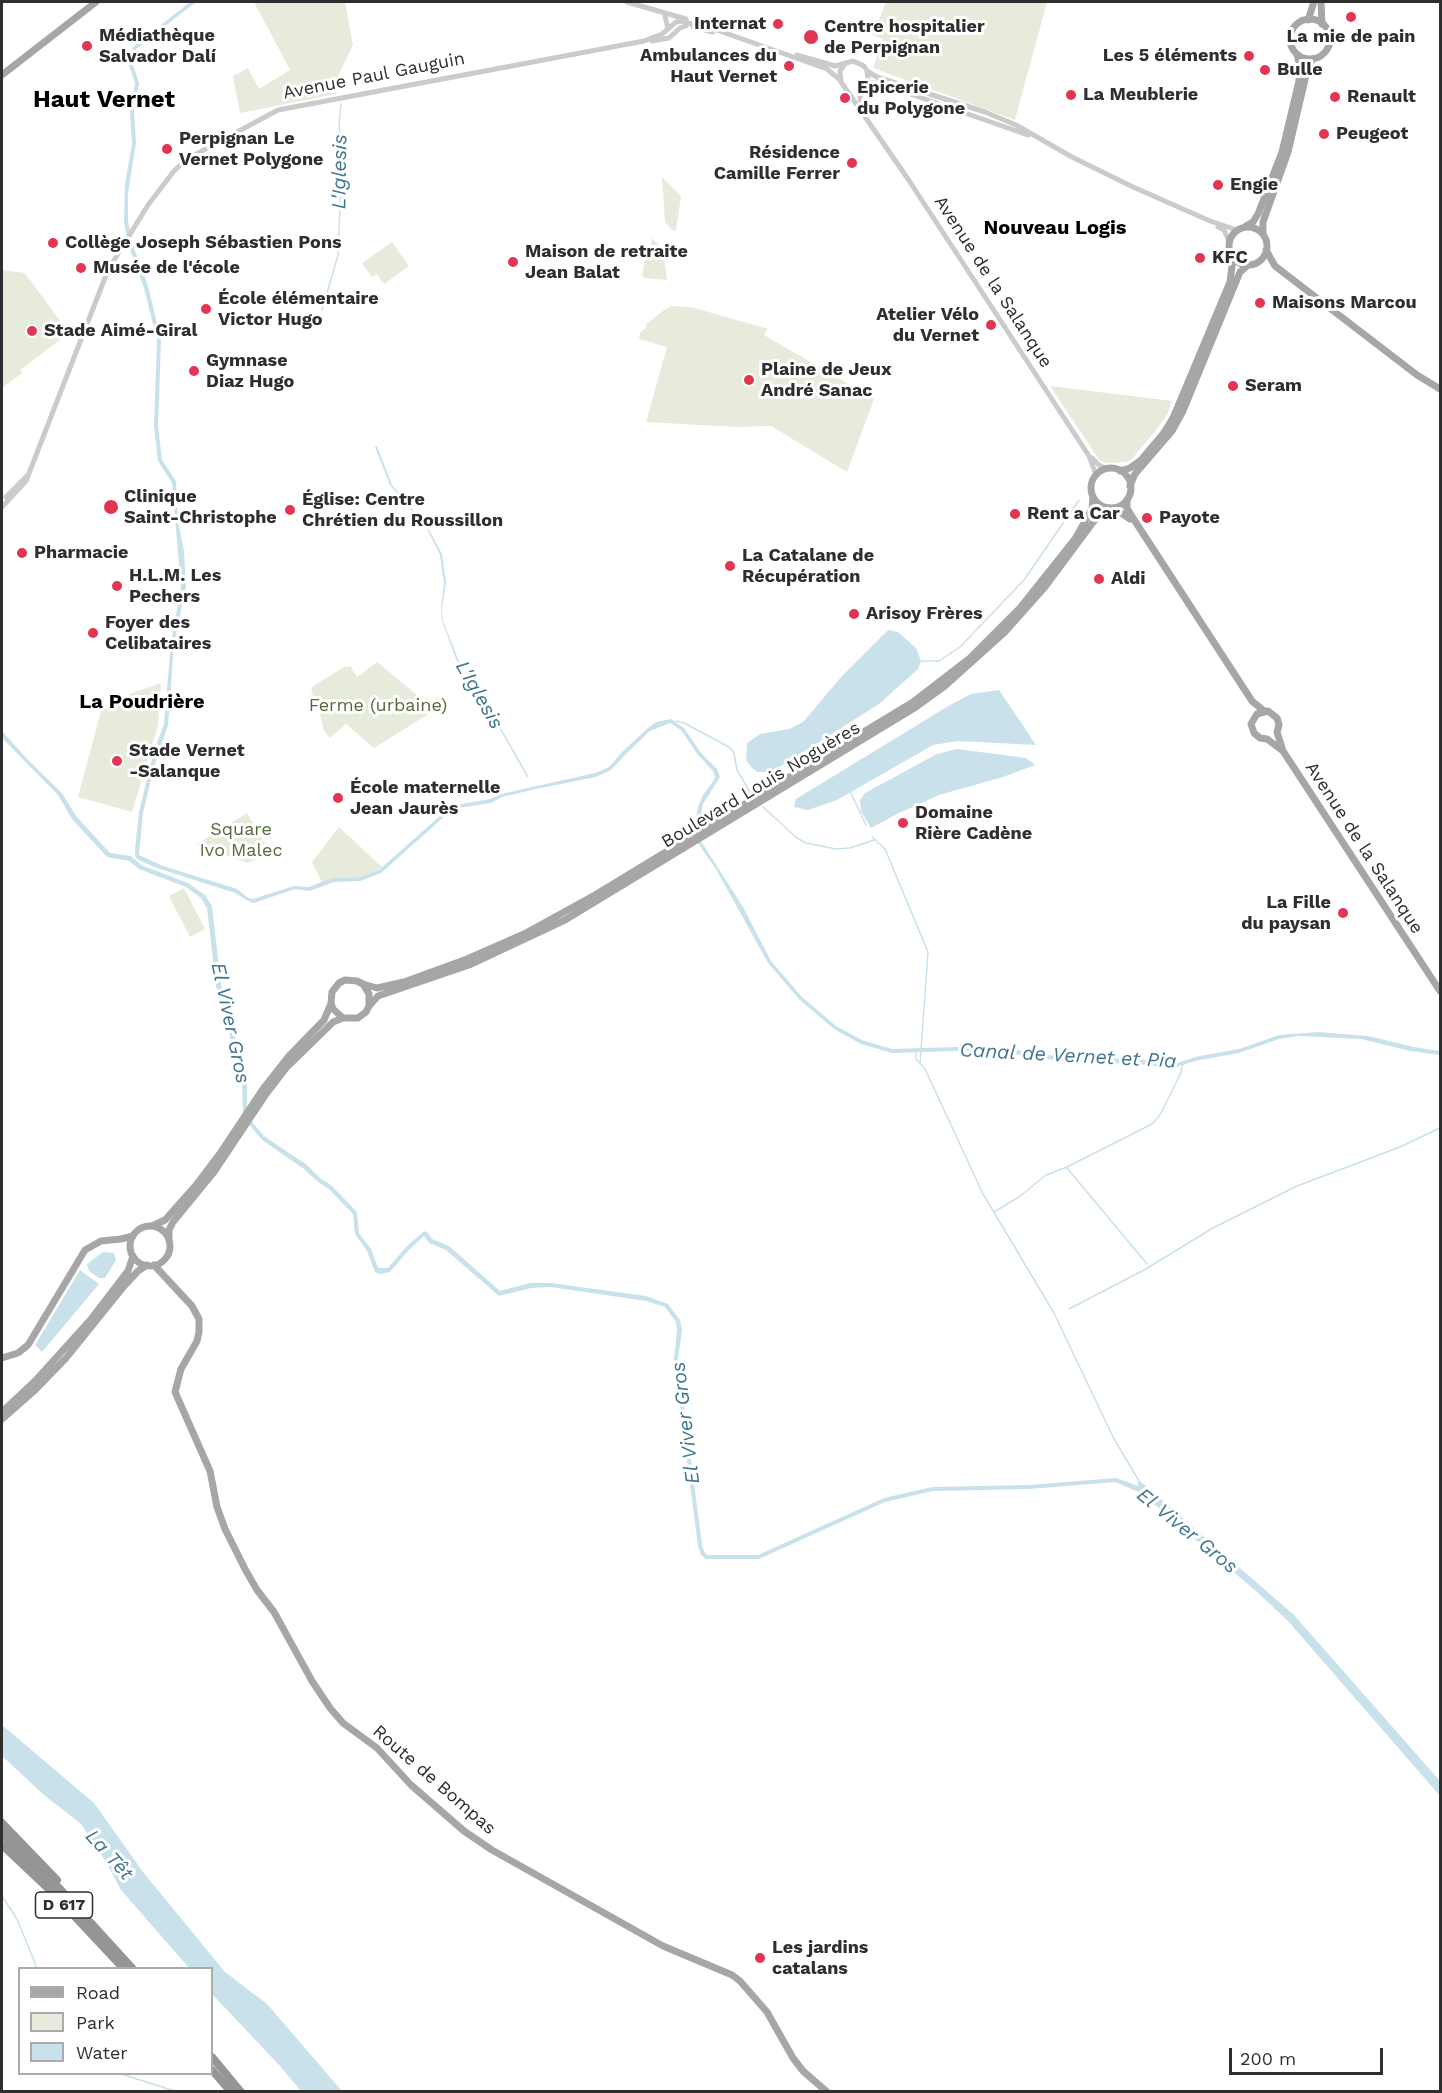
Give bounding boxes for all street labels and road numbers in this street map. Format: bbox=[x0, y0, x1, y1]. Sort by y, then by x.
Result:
street label: Avenue Paul Gauguin bbox=[281, 48, 467, 104]
street label: Avenue de la Salanque bbox=[929, 192, 1057, 372]
street label: Boulevard Louis Noguères bbox=[658, 717, 864, 853]
street label: Avenue de la Salanque bbox=[1300, 758, 1428, 938]
street label: Route de Bompas bbox=[368, 1721, 500, 1839]
road number: D 617 bbox=[36, 1892, 92, 1918]

